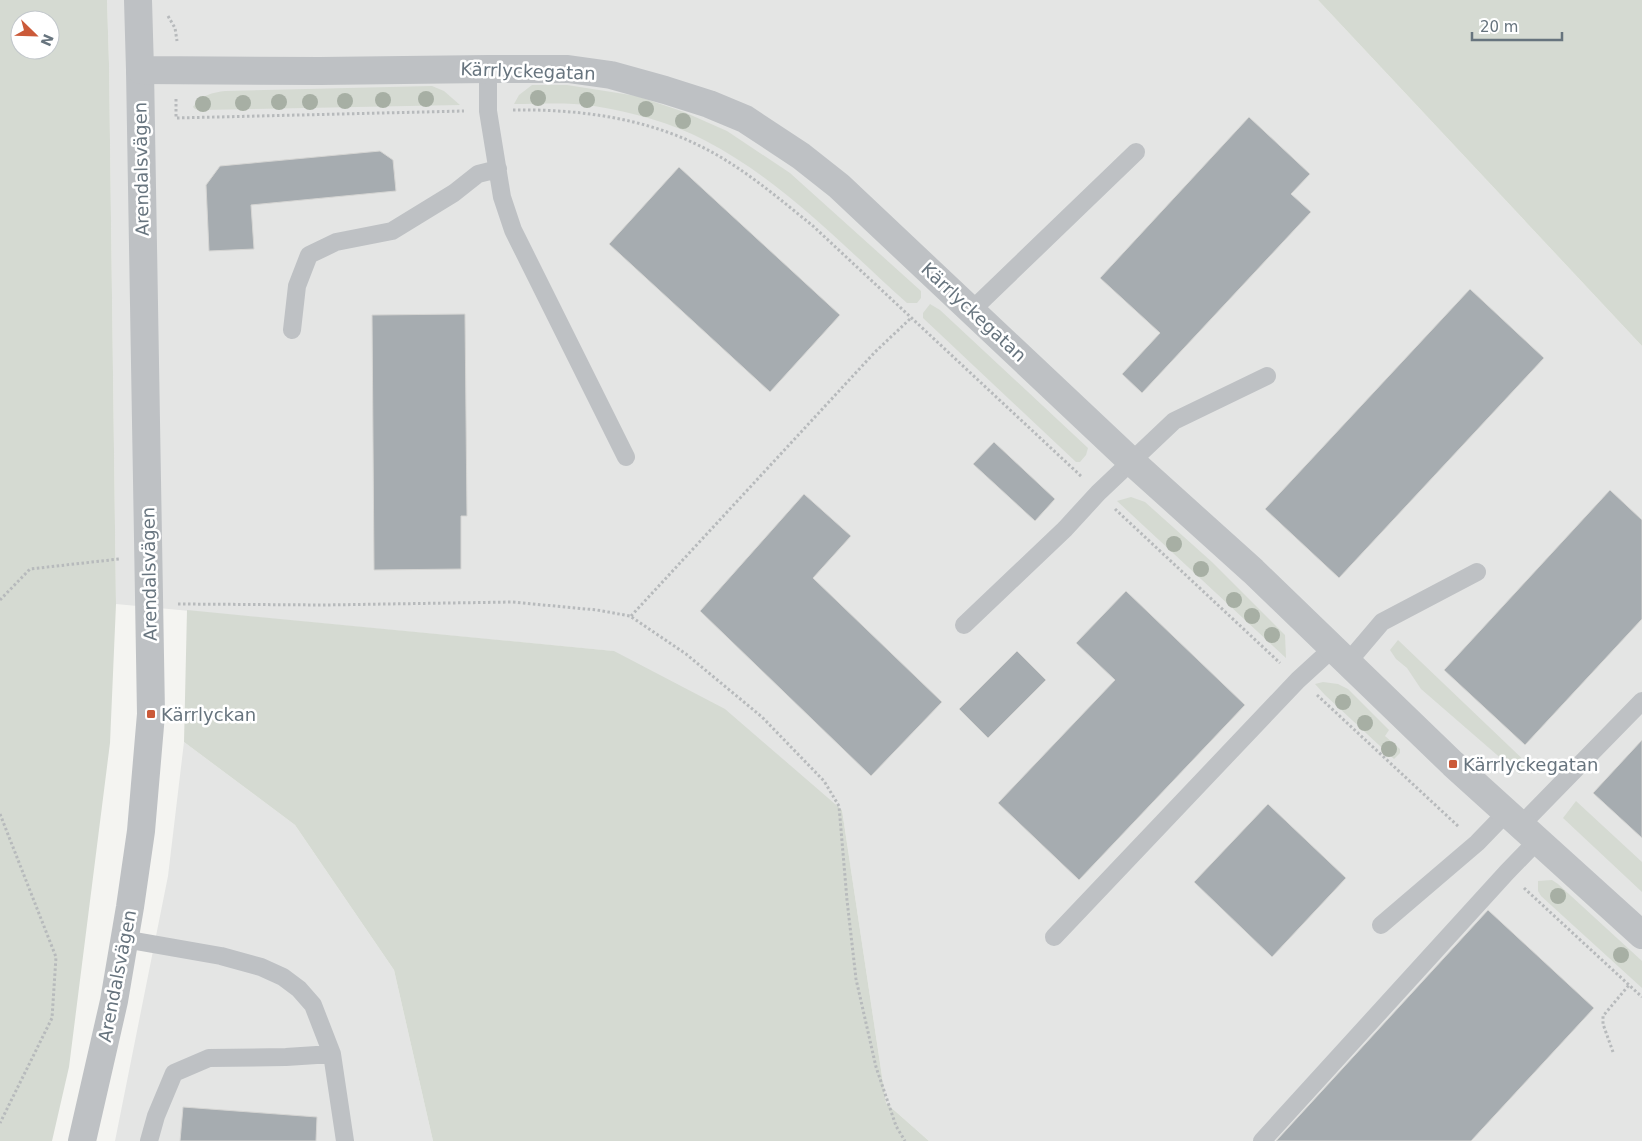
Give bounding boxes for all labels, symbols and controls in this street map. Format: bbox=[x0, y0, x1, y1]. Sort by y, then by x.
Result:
north arrow bbox=[10, 10, 60, 60]
scale bar bbox=[1472, 10, 1562, 42]
text: 20 m bbox=[1480, 18, 1518, 36]
text: N bbox=[37, 32, 57, 49]
street label: Kärrlyckegatan bbox=[460, 58, 596, 84]
street label: Arendalsvägen bbox=[129, 102, 153, 236]
street label: Kärrlyckegatan bbox=[917, 258, 1031, 366]
street label: Arendalsvägen bbox=[137, 507, 161, 641]
place label: Kärrlyckan bbox=[161, 704, 256, 725]
marker: Kärrlyckan bbox=[145, 708, 157, 720]
place label: Kärrlyckegatan bbox=[1463, 754, 1598, 775]
marker: Kärrlyckegatan bbox=[1447, 758, 1459, 770]
street label: Arendalsvägen bbox=[94, 908, 140, 1044]

